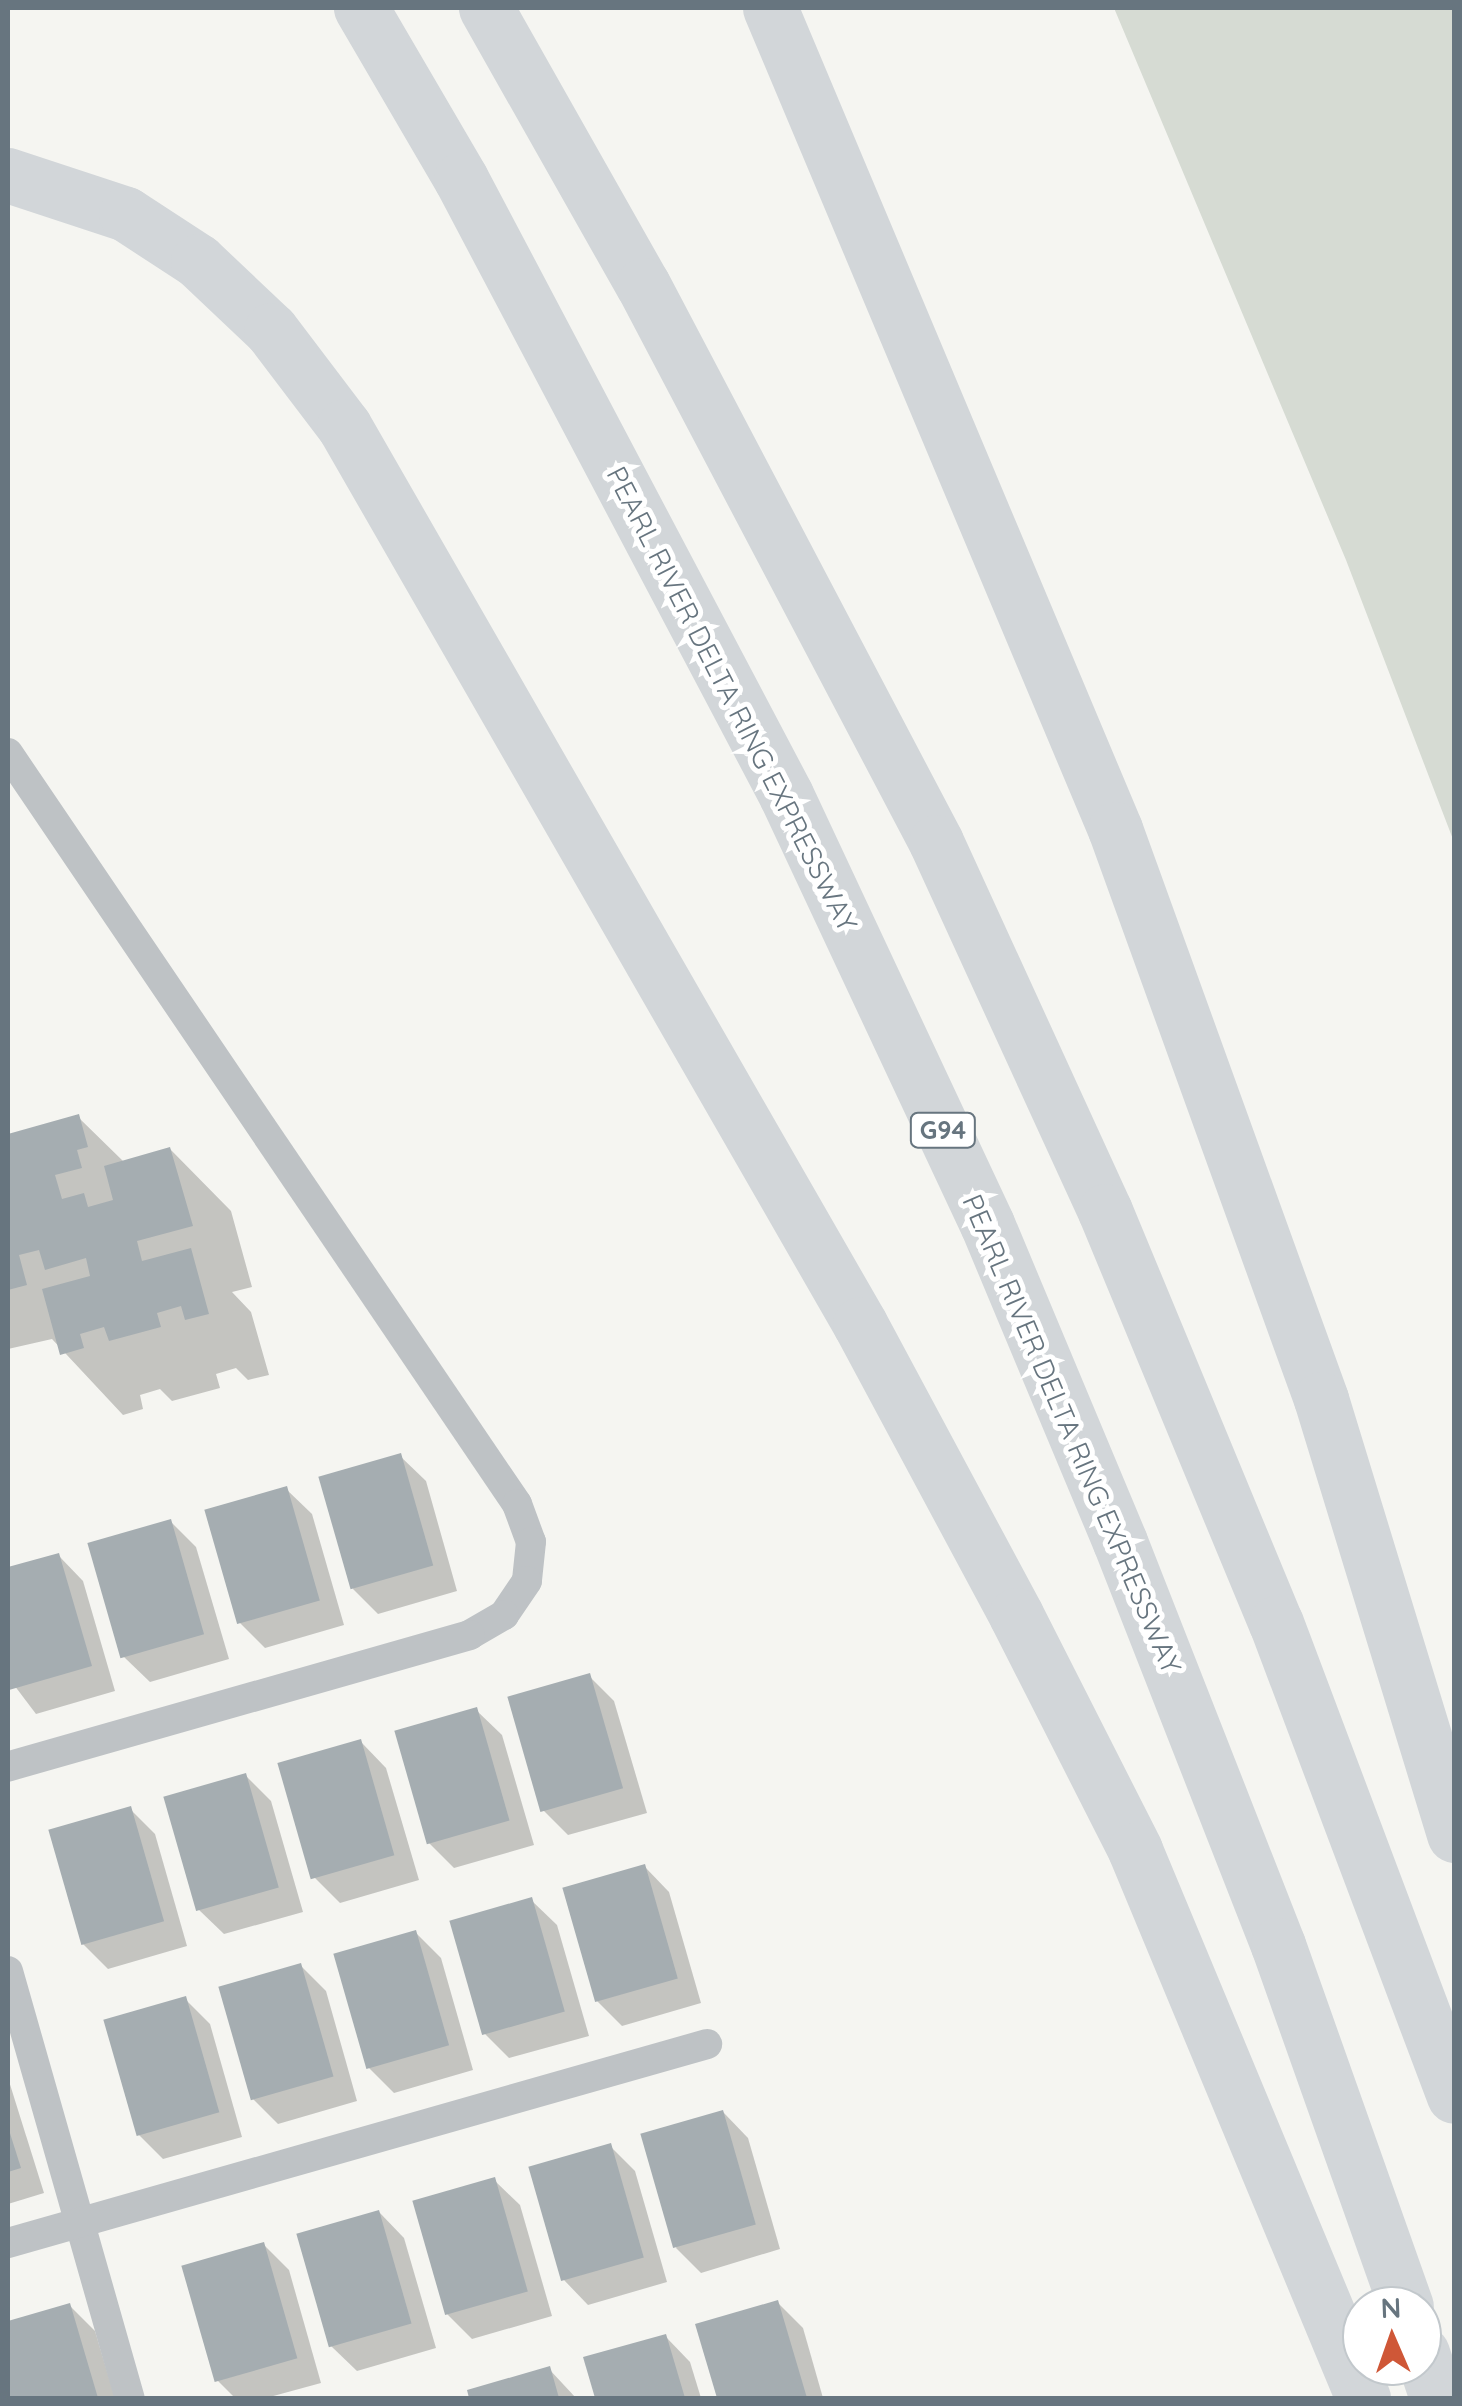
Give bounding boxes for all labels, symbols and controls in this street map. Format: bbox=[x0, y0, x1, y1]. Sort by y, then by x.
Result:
street label: PEARL RIVER DELTA RING EXPRESSWAY bbox=[600, 461, 864, 937]
road number: G94 bbox=[908, 1110, 978, 1150]
street label: PEARL RIVER DELTA RING EXPRESSWAY bbox=[955, 1189, 1189, 1679]
north arrow bbox=[1342, 2286, 1442, 2386]
text: N bbox=[1380, 2290, 1402, 2325]

